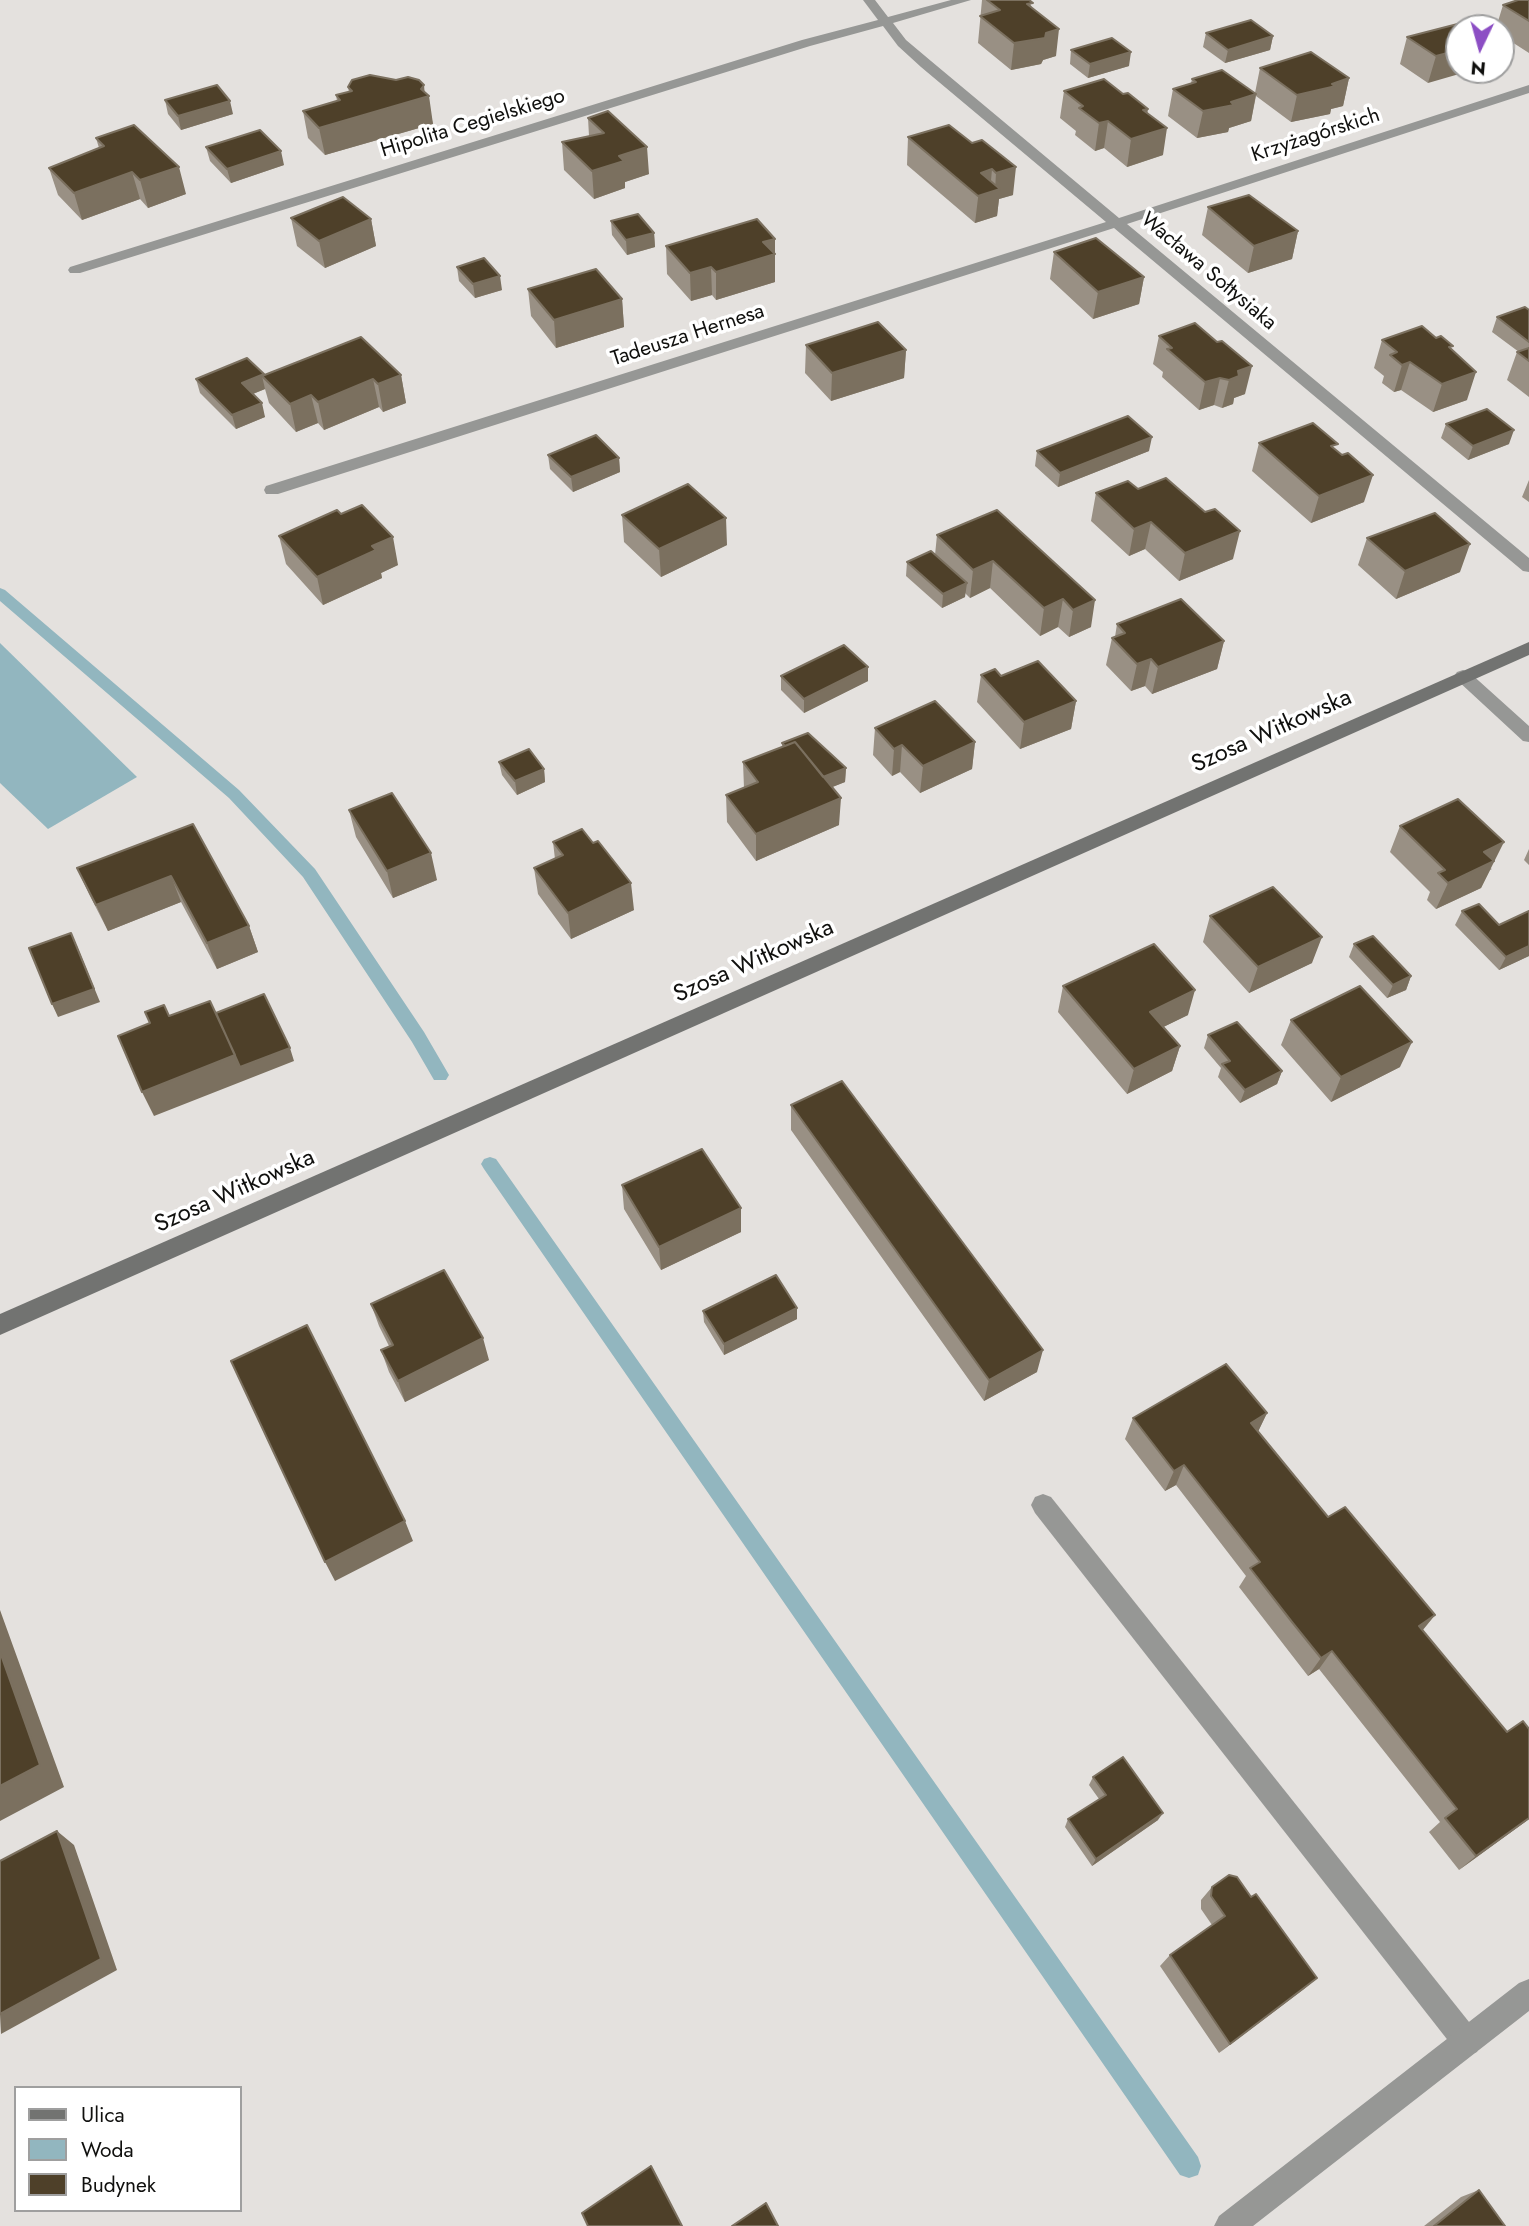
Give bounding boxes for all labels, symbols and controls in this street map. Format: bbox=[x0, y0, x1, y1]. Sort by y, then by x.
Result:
north arrow bbox=[1445, 14, 1515, 84]
text: N bbox=[1470, 54, 1487, 83]
street label: Hipolita Cegielskiego bbox=[378, 84, 568, 164]
street label: Krzyżagórskich bbox=[1249, 103, 1383, 169]
street label: Wacława Sołtysiaka bbox=[1135, 208, 1281, 336]
street label: Tadeusza Hernesa bbox=[608, 299, 768, 373]
street label: Szosa Witkowska bbox=[1188, 684, 1356, 780]
street label: Szosa Witkowska bbox=[670, 914, 838, 1010]
street label: Szosa Witkowska bbox=[151, 1144, 319, 1240]
legend bbox=[14, 2086, 242, 2212]
text: Ulica bbox=[81, 2100, 125, 2130]
text: Woda bbox=[81, 2135, 134, 2165]
text: Budynek bbox=[81, 2170, 156, 2200]

